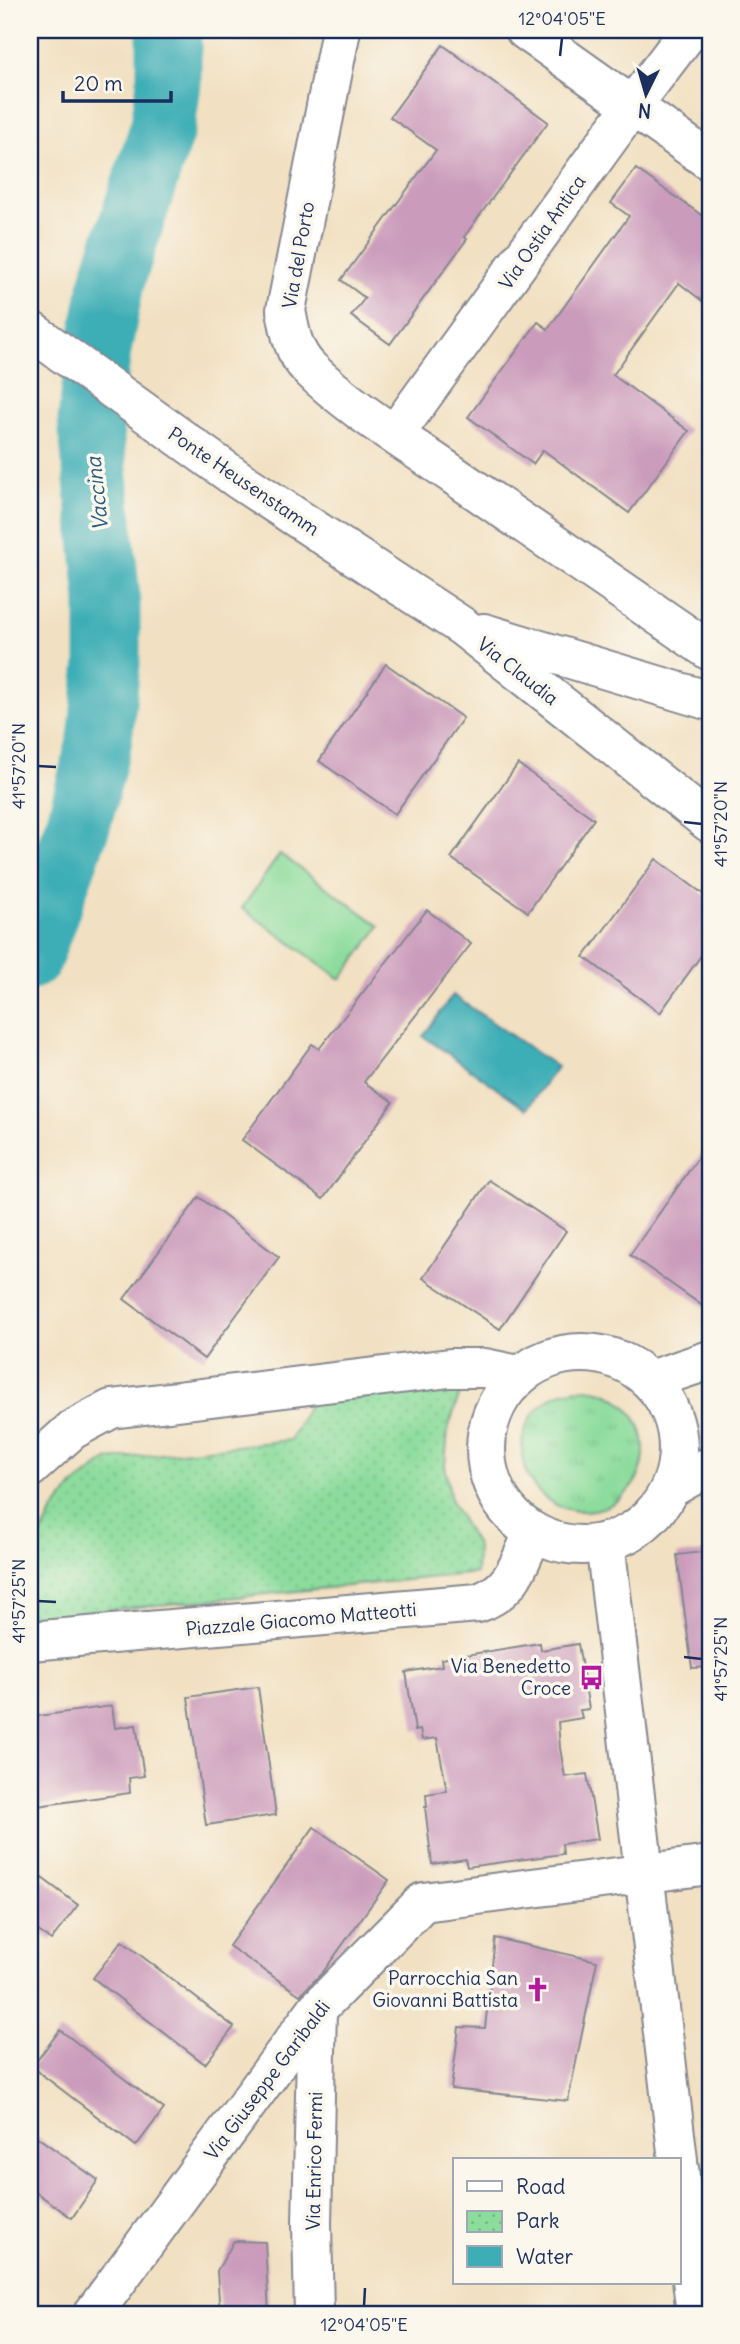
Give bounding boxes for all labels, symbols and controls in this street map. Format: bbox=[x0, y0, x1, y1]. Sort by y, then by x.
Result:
text: 12°04'05"E bbox=[518, 7, 606, 30]
scale bar bbox=[63, 60, 172, 104]
north arrow bbox=[610, 60, 680, 130]
text: 20 m bbox=[74, 70, 123, 97]
text: N bbox=[637, 98, 652, 123]
street label: Via Ostia Antica bbox=[493, 170, 591, 294]
street label: Via del Porto bbox=[277, 200, 319, 310]
street label: Ponte Heusenstamm bbox=[164, 421, 324, 541]
water label: Vaccina bbox=[80, 455, 114, 532]
street label: Via Claudia bbox=[473, 632, 563, 710]
text: 41°57'20"N bbox=[7, 723, 30, 809]
text: 41°57'20"N bbox=[709, 781, 732, 867]
text: 41°57'25"N bbox=[7, 1559, 30, 1643]
street label: Piazzale Giacomo Matteotti bbox=[185, 1597, 417, 1641]
text: 41°57'25"N bbox=[709, 1617, 732, 1701]
place label: Via Benedetto Croce bbox=[451, 1654, 571, 1700]
bus stop icon: Via Benedetto Croce bbox=[577, 1663, 605, 1691]
place label: Parrocchia San Giovanni Battista bbox=[372, 1966, 518, 2012]
church icon: Parrocchia San Giovanni Battista bbox=[524, 1975, 552, 2003]
street label: Via Giuseppe Garibaldi bbox=[199, 1996, 335, 2164]
street label: Via Enrico Fermi bbox=[301, 2091, 327, 2231]
legend bbox=[453, 2158, 680, 2284]
text: Road bbox=[516, 2173, 565, 2200]
text: Park bbox=[516, 2207, 559, 2234]
text: Water bbox=[516, 2243, 574, 2270]
text: 12°04'05"E bbox=[320, 2313, 408, 2336]

